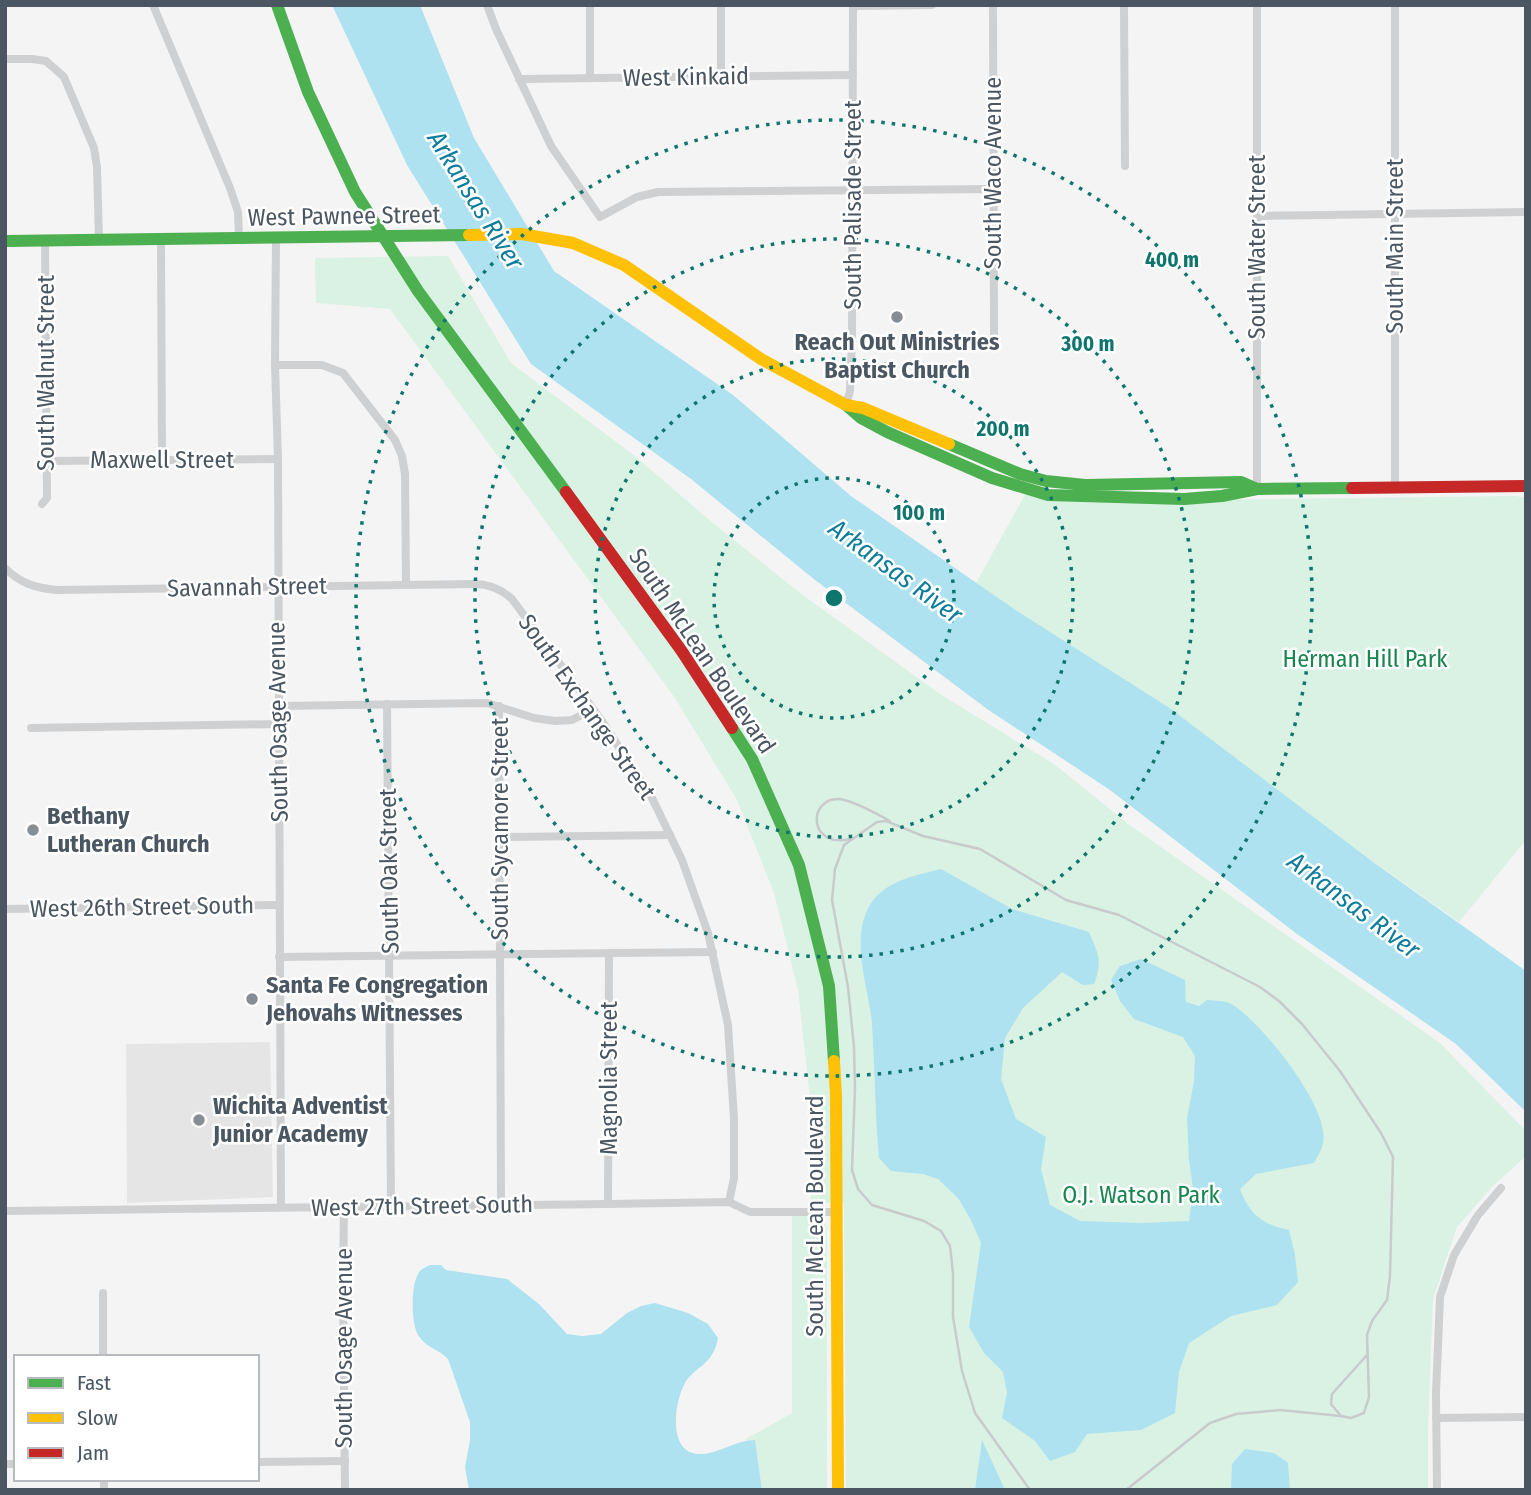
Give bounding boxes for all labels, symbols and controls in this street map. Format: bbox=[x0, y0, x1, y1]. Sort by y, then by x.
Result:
street label: West Kinkaid bbox=[623, 62, 749, 92]
street label: South Waco Avenue bbox=[979, 77, 1007, 269]
street label: South Palisade Street bbox=[839, 100, 867, 310]
water label: Arkansas River bbox=[420, 124, 531, 276]
street label: South Water Street bbox=[1243, 155, 1271, 339]
street label: South Main Street bbox=[1381, 158, 1409, 334]
street label: West Pawnee Street bbox=[247, 200, 441, 232]
text: 400 m bbox=[1145, 247, 1199, 273]
street label: South Walnut Street bbox=[32, 275, 60, 471]
marker: Reach Out Ministries Baptist Church bbox=[889, 309, 905, 325]
place label: Reach Out Ministries Baptist Church bbox=[794, 328, 1000, 384]
text: 300 m bbox=[1060, 331, 1115, 357]
text: 200 m bbox=[975, 416, 1030, 442]
street label: Maxwell Street bbox=[90, 446, 234, 474]
text: 100 m bbox=[893, 500, 945, 526]
water label: Arkansas River bbox=[822, 512, 969, 631]
street label: South McLean Boulevard bbox=[623, 543, 781, 759]
street label: Savannah Street bbox=[167, 572, 327, 602]
centre of rings bbox=[822, 586, 846, 610]
street label: South Exchange Street bbox=[513, 609, 662, 805]
street label: South Osage Avenue bbox=[262, 622, 294, 822]
park label: Herman Hill Park bbox=[1283, 645, 1448, 673]
street label: South Sycamore Street bbox=[486, 718, 514, 940]
street label: South Oak Street bbox=[374, 788, 404, 954]
place label: Bethany Lutheran Church bbox=[47, 802, 210, 858]
marker: Bethany Lutheran Church bbox=[25, 822, 41, 838]
water label: Arkansas River bbox=[1281, 845, 1427, 966]
street label: West 26th Street South bbox=[30, 891, 254, 923]
place label: Santa Fe Congregation Jehovahs Witnesses bbox=[265, 971, 488, 1027]
marker: Santa Fe Congregation Jehovahs Witnesses bbox=[244, 991, 260, 1007]
street label: Magnolia Street bbox=[595, 1001, 623, 1155]
place label: Wichita Adventist Junior Academy bbox=[212, 1092, 388, 1148]
street label: South McLean Boulevard bbox=[801, 1095, 829, 1337]
marker: Wichita Adventist Junior Academy bbox=[191, 1112, 207, 1128]
park label: O.J. Watson Park bbox=[1062, 1181, 1221, 1209]
street label: West 27th Street South bbox=[311, 1190, 533, 1222]
street label: South Osage Avenue bbox=[330, 1248, 358, 1448]
legend bbox=[14, 1355, 259, 1481]
text: Fast bbox=[77, 1370, 111, 1396]
text: Slow bbox=[77, 1405, 118, 1431]
text: Jam bbox=[77, 1440, 109, 1466]

